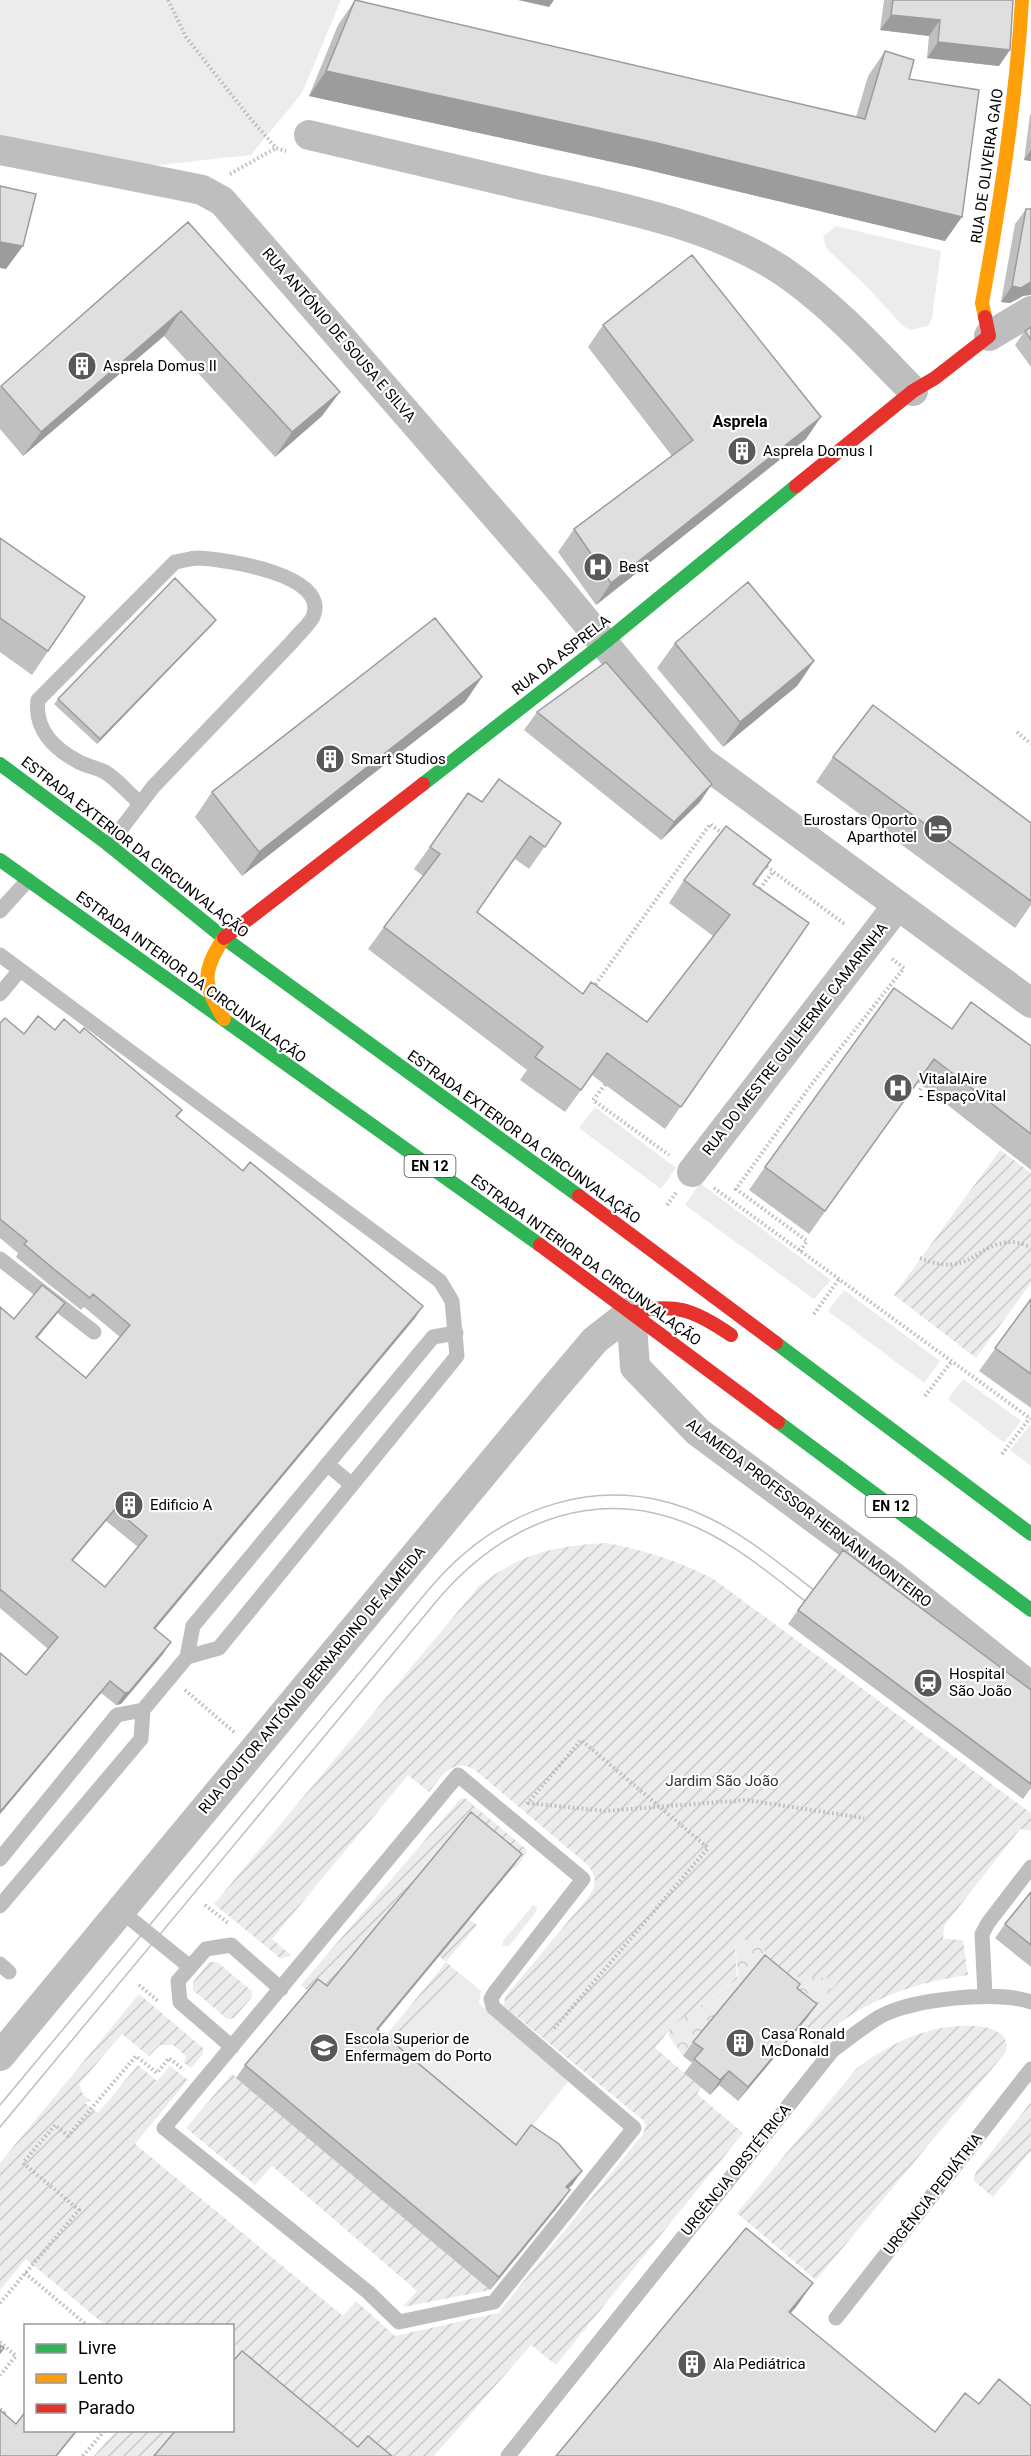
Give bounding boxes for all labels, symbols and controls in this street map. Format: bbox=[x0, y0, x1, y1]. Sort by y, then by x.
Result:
street label: RUA DE OLIVEIRA GAIO bbox=[967, 87, 1007, 245]
street label: RUA ANTÓNIO DE SOUSA E SILVA bbox=[258, 244, 420, 426]
building icon: Asprela Domus II bbox=[66, 350, 98, 382]
place label: Asprela Domus II bbox=[103, 357, 217, 375]
district label: Asprela bbox=[712, 412, 768, 431]
building icon: Asprela Domus I bbox=[726, 435, 758, 467]
place label: Asprela Domus I bbox=[763, 442, 873, 460]
hospital icon: Best bbox=[582, 551, 614, 583]
place label: Best bbox=[619, 558, 649, 576]
street label: RUA DA ASPRELA bbox=[508, 611, 614, 699]
building icon: Smart Studios bbox=[314, 743, 346, 775]
place label: Smart Studios bbox=[351, 750, 446, 768]
street label: ESTRADA EXTERIOR DA CIRCUNVALAÇÃO bbox=[18, 753, 252, 941]
place label: Eurostars Oporto Aparthotel bbox=[803, 811, 917, 846]
hotel icon: Eurostars Oporto Aparthotel bbox=[922, 813, 954, 845]
street label: ESTRADA INTERIOR DA CIRCUNVALAÇÃO bbox=[72, 887, 310, 1067]
street label: RUA DO MESTRE GUILHERME CAMARINHA bbox=[699, 919, 892, 1159]
street label: ESTRADA EXTERIOR DA CIRCUNVALAÇÃO bbox=[404, 1046, 644, 1228]
place label: VitalalAire - EspaçoVital bbox=[919, 1070, 1006, 1105]
hospital icon: VitalalAire - EspaçoVital bbox=[882, 1072, 914, 1104]
road number: EN 12 bbox=[404, 1155, 456, 1177]
street label: ESTRADA INTERIOR DA CIRCUNVALAÇÃO bbox=[467, 1170, 705, 1350]
street label: ALAMEDA PROFESSOR HERNÂNI MONTEIRO bbox=[683, 1415, 935, 1611]
building icon: Edificio A bbox=[113, 1489, 145, 1521]
road number: EN 12 bbox=[866, 1495, 916, 1517]
place label: Edificio A bbox=[150, 1496, 213, 1514]
street label: RUA DOUTOR ANTÓNIO BERNARDINO DE ALMEIDA bbox=[195, 1543, 429, 1817]
place label: Hospital São João bbox=[949, 1665, 1012, 1700]
station icon: Hospital São João bbox=[912, 1667, 944, 1699]
park label: Jardim São João bbox=[665, 1772, 779, 1790]
place label: Casa Ronald McDonald bbox=[761, 2025, 845, 2060]
building icon: Casa Ronald McDonald bbox=[724, 2027, 756, 2059]
place label: Escola Superior de Enfermagem do Porto bbox=[345, 2030, 492, 2065]
school or university icon: Escola Superior de Enfermagem do Porto bbox=[308, 2032, 340, 2064]
street label: URGÊNCIA OBSTÉTRICA bbox=[677, 2100, 795, 2239]
street label: URGÊNCIA PEDIÁTRIA bbox=[880, 2130, 986, 2258]
legend bbox=[24, 2324, 234, 2432]
text: Livre bbox=[78, 2337, 116, 2358]
building icon: Ala Pediátrica bbox=[676, 2348, 708, 2380]
place label: Ala Pediátrica bbox=[713, 2355, 806, 2373]
text: Lento bbox=[78, 2367, 123, 2388]
text: Parado bbox=[78, 2397, 135, 2418]

